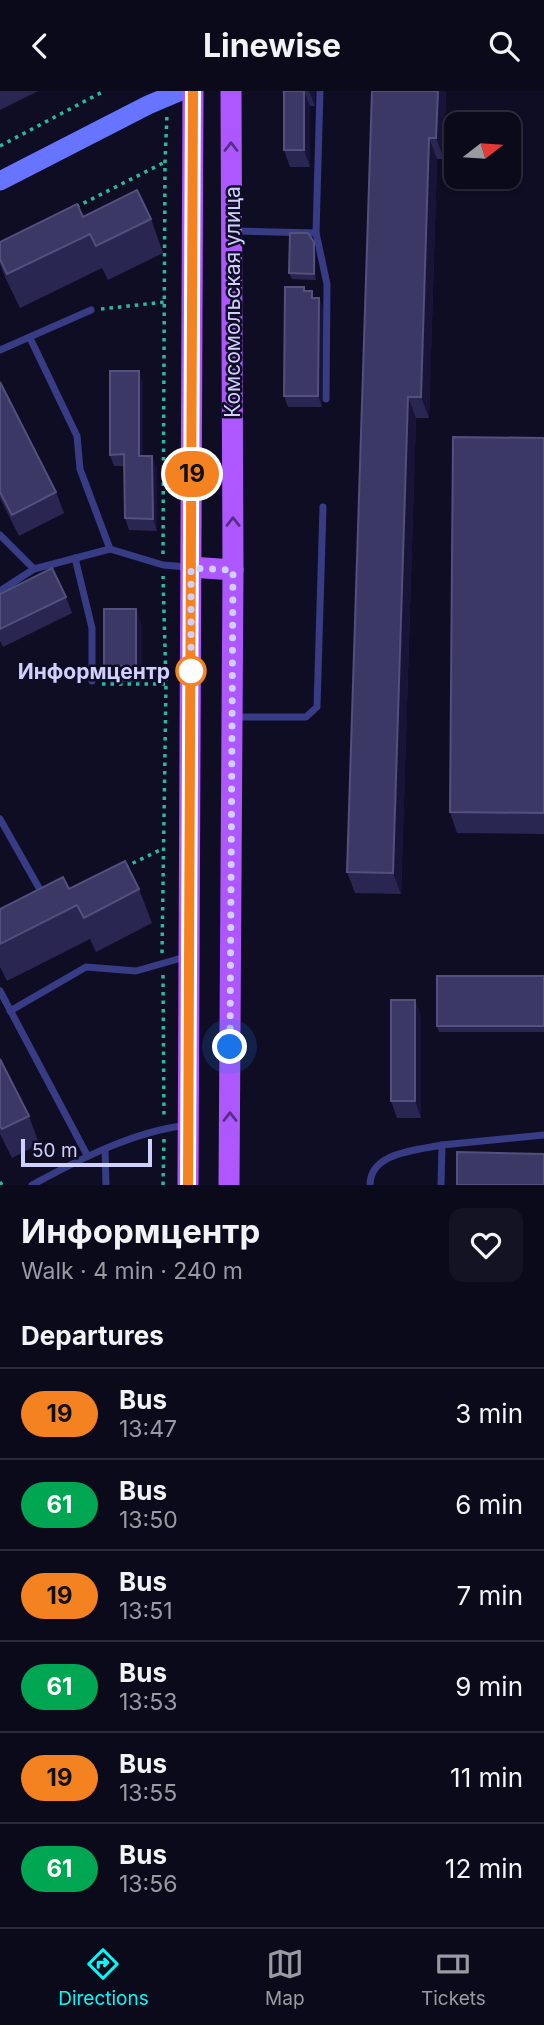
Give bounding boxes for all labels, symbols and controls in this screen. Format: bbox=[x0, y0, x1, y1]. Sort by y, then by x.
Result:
text: Linewise bbox=[203, 26, 341, 65]
icon: back bbox=[21, 27, 59, 65]
icon: search bbox=[485, 27, 523, 65]
north arrow bbox=[444, 112, 522, 189]
map controls bbox=[444, 112, 521, 189]
one-way arrow bbox=[223, 142, 239, 152]
street label: Комсомольская улица bbox=[220, 186, 245, 418]
line badge: 19 bbox=[160, 451, 224, 497]
text: 19 bbox=[179, 459, 205, 488]
one-way arrow bbox=[225, 516, 240, 527]
marker: Информцентр bbox=[176, 656, 206, 686]
place label: Информцентр bbox=[18, 659, 170, 684]
your location bbox=[212, 1029, 247, 1064]
one-way arrow bbox=[222, 1111, 238, 1122]
scale bar bbox=[21, 1136, 152, 1168]
text: 50 m bbox=[32, 1139, 78, 1162]
button: heart bbox=[449, 1208, 523, 1282]
text: Информцентр bbox=[21, 1211, 260, 1251]
text: Walk · 4 min · 240 m bbox=[21, 1257, 243, 1285]
text: Departures bbox=[21, 1320, 164, 1351]
text: Bus bbox=[119, 1384, 167, 1415]
text: 3 min bbox=[455, 1398, 523, 1429]
text: 19 bbox=[47, 1399, 72, 1428]
text: 13:47 bbox=[119, 1415, 177, 1443]
text: Bus bbox=[119, 1475, 167, 1506]
text: 6 min bbox=[455, 1489, 523, 1520]
text: 61 bbox=[47, 1490, 72, 1519]
text: 13:50 bbox=[119, 1506, 178, 1534]
text: Bus bbox=[119, 1566, 167, 1597]
text: 7 min bbox=[457, 1580, 523, 1611]
text: 19 bbox=[47, 1581, 72, 1610]
text: 13:51 bbox=[119, 1597, 173, 1625]
text: Bus bbox=[119, 1657, 167, 1688]
text: 9 min bbox=[455, 1671, 523, 1702]
text: 61 bbox=[47, 1672, 72, 1701]
text: 13:53 bbox=[119, 1688, 177, 1716]
text: Bus bbox=[119, 1748, 167, 1779]
text: 11 min bbox=[450, 1762, 523, 1793]
text: 19 bbox=[47, 1763, 72, 1792]
text: 13:55 bbox=[119, 1779, 177, 1807]
text: Bus bbox=[119, 1839, 167, 1870]
text: 12 min bbox=[445, 1853, 523, 1884]
text: 61 bbox=[47, 1854, 72, 1883]
text: 13:56 bbox=[119, 1870, 177, 1898]
tab: Directions bbox=[58, 1945, 149, 2010]
tab: Map bbox=[265, 1945, 305, 2010]
tab: Tickets bbox=[421, 1945, 486, 2010]

